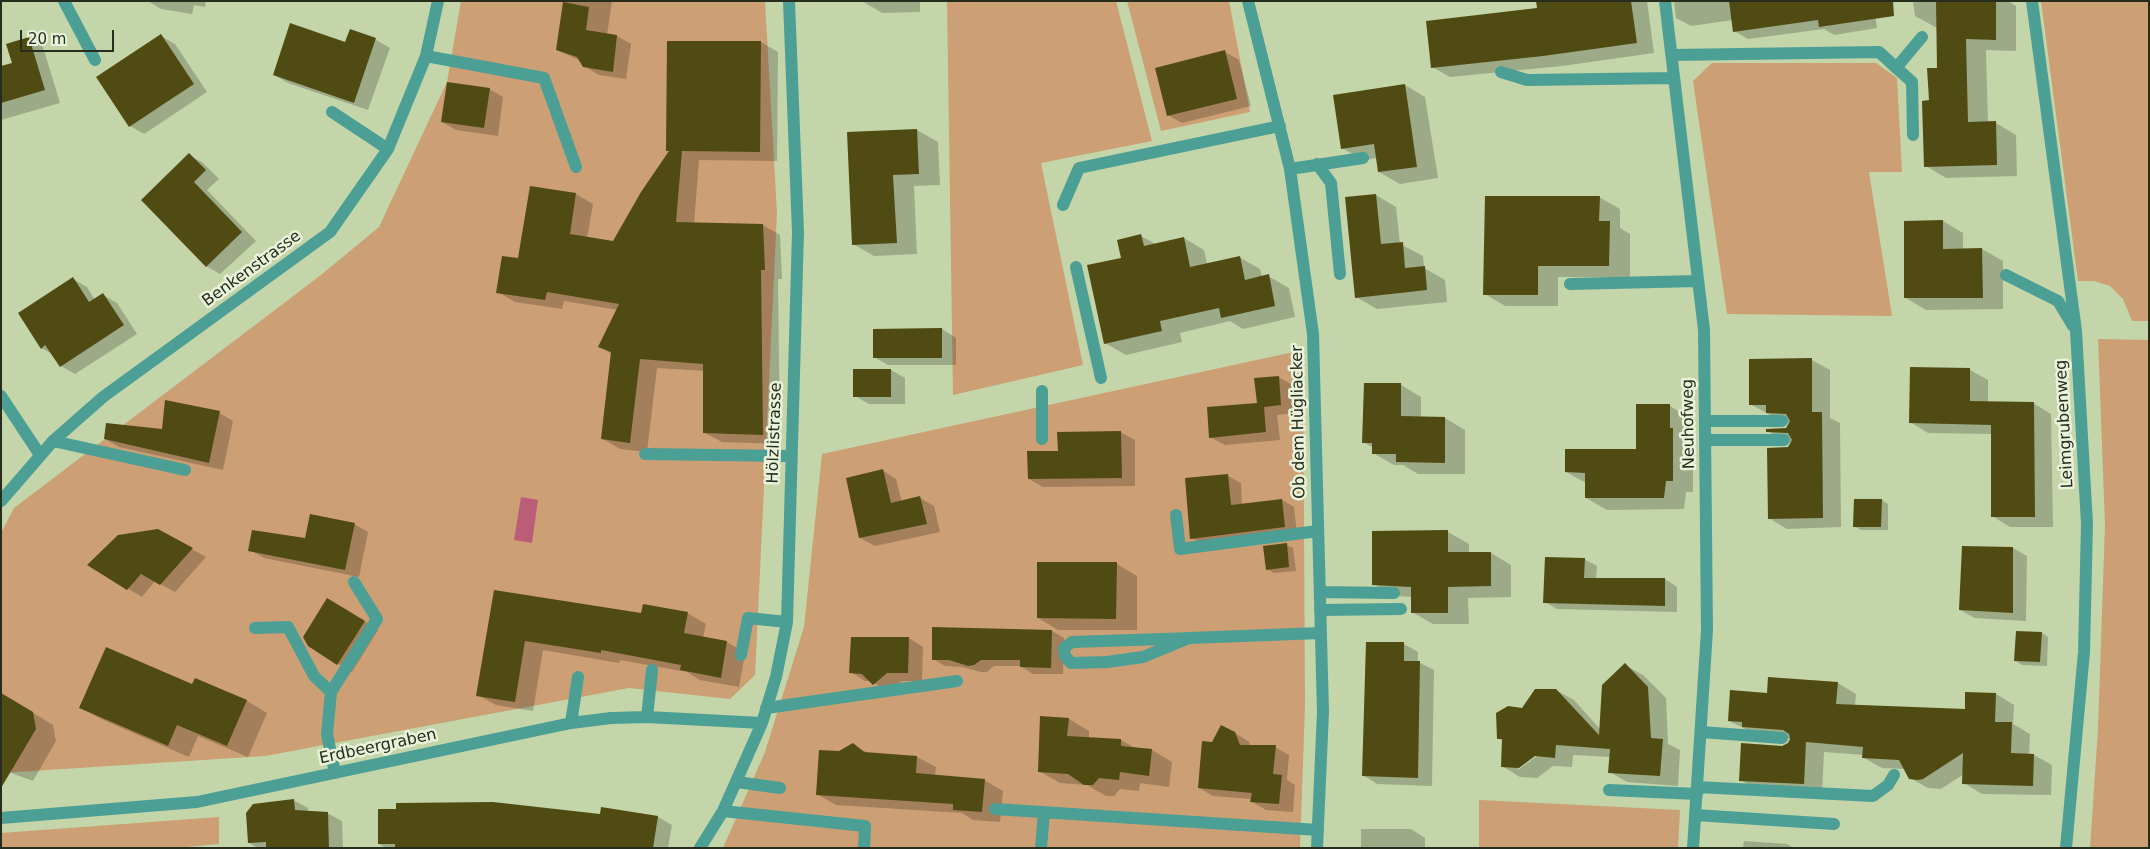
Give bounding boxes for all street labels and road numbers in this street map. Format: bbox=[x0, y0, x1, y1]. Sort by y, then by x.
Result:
street label: Benkenstrasse bbox=[199, 227, 305, 311]
street label: Ob dem Hügliacker bbox=[1288, 345, 1310, 499]
street label: Leimgrubenweg bbox=[2052, 359, 2078, 489]
street label: Neuhofweg bbox=[1679, 379, 1699, 469]
street label: Hölzlistrasse bbox=[764, 382, 786, 484]
street label: Erdbeergraben bbox=[318, 725, 438, 769]

